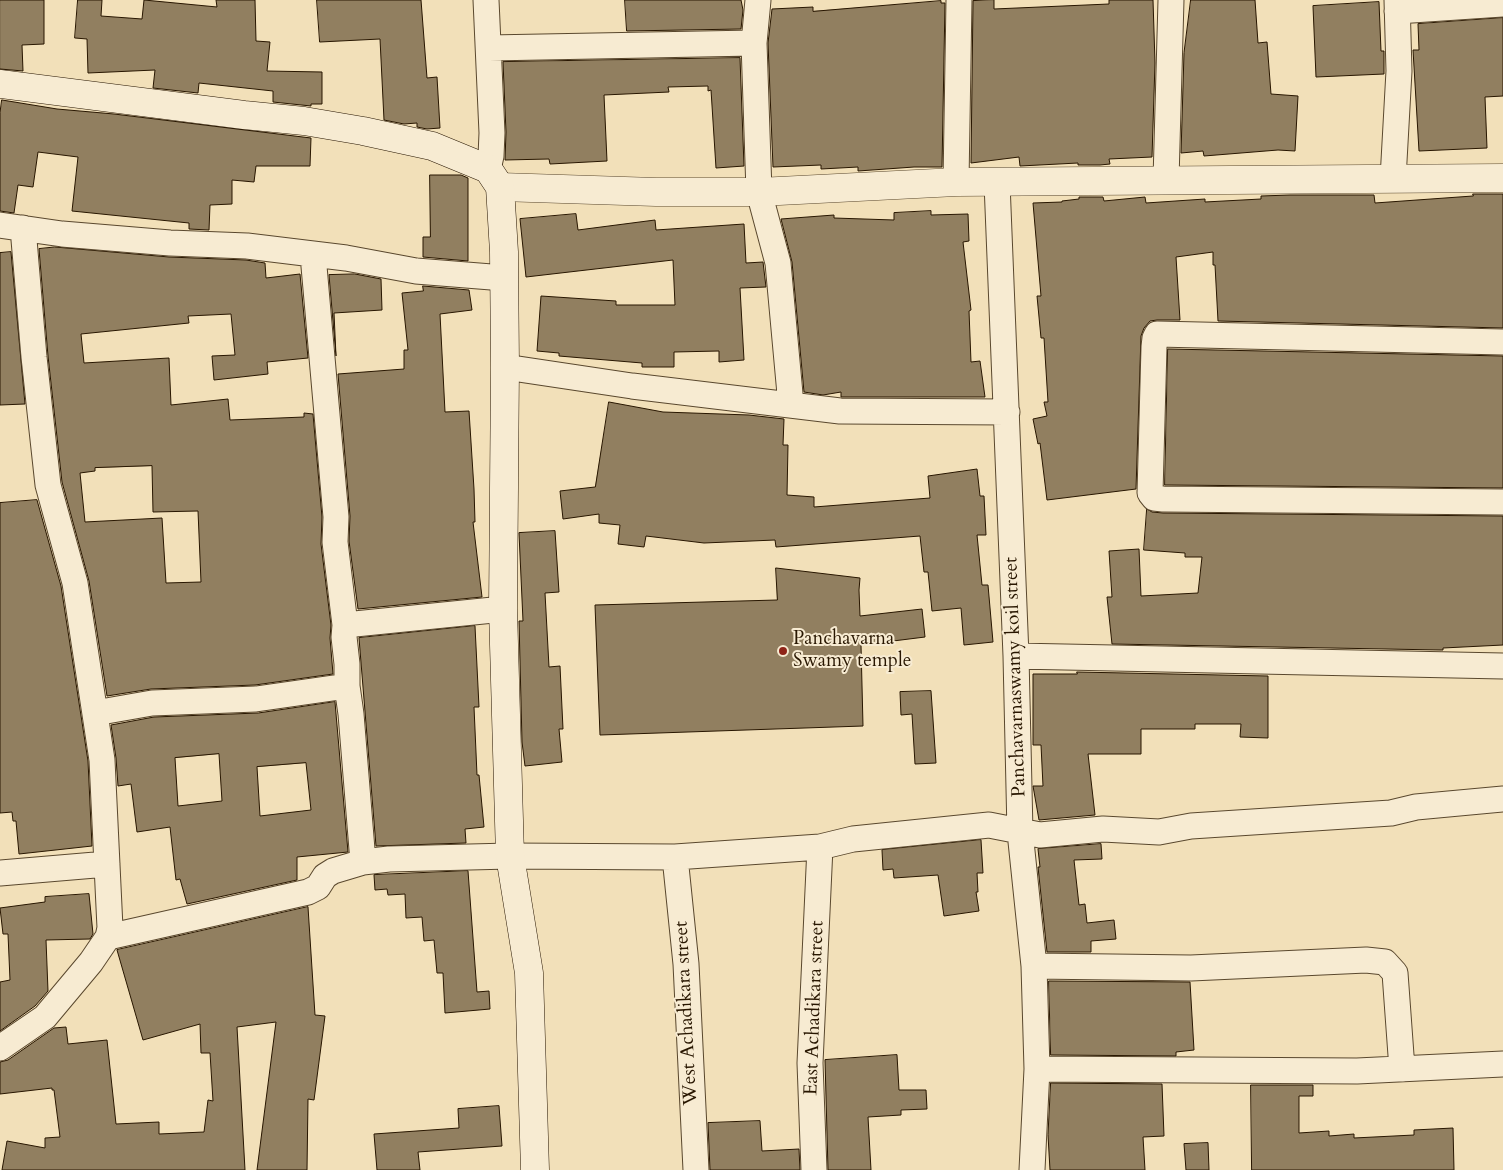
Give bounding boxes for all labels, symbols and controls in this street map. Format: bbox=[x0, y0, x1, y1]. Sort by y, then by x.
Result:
street label: Panchavarnaswamy koil street bbox=[1000, 556, 1032, 798]
place label: Panchavarna Swamy temple bbox=[793, 629, 911, 673]
marker: Panchavarna Swamy temple bbox=[777, 645, 789, 657]
street label: West Achadikara street bbox=[671, 920, 703, 1106]
street label: East Achadikara street bbox=[801, 920, 829, 1096]

